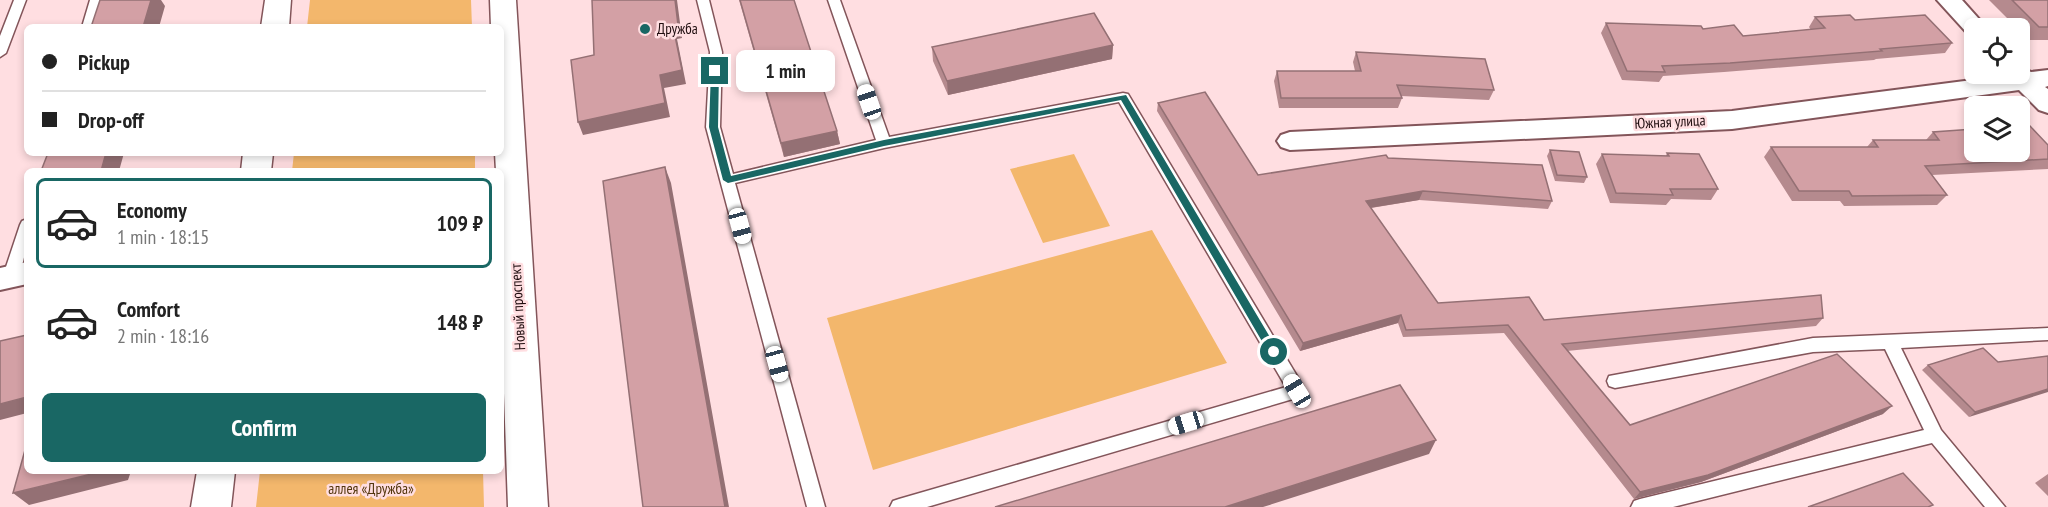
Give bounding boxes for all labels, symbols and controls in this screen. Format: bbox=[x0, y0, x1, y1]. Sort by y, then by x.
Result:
map controls bbox=[1964, 18, 2030, 162]
button: locate bbox=[1964, 18, 2030, 84]
place label: Дружба bbox=[657, 19, 698, 38]
marker: Дружба bbox=[638, 22, 652, 36]
text: Pickup bbox=[78, 48, 130, 76]
callout: 1 min bbox=[736, 50, 835, 92]
route end bbox=[701, 57, 728, 84]
text: 1 min bbox=[765, 58, 806, 84]
car bbox=[855, 82, 883, 122]
button: layers bbox=[1964, 96, 2030, 162]
text: Drop-off bbox=[78, 106, 144, 134]
street label: Южная улица bbox=[1634, 110, 1706, 133]
icon: car bbox=[45, 196, 99, 250]
text: Economy bbox=[117, 196, 187, 224]
car bbox=[727, 206, 753, 246]
text: 109 ₽ bbox=[436, 209, 483, 237]
text: 1 min · 18:15 bbox=[117, 224, 209, 250]
street label: Новый проспект bbox=[506, 263, 529, 351]
icon: car bbox=[45, 295, 99, 349]
text: Comfort bbox=[117, 295, 180, 323]
text: 148 ₽ bbox=[436, 308, 483, 336]
text: 2 min · 18:16 bbox=[117, 323, 209, 349]
route start bbox=[1260, 338, 1287, 365]
car bbox=[764, 344, 790, 384]
car bbox=[1280, 371, 1314, 411]
button: Confirm bbox=[42, 393, 486, 462]
car bbox=[1166, 409, 1206, 437]
park label: аллея «Дружба» bbox=[328, 479, 414, 498]

